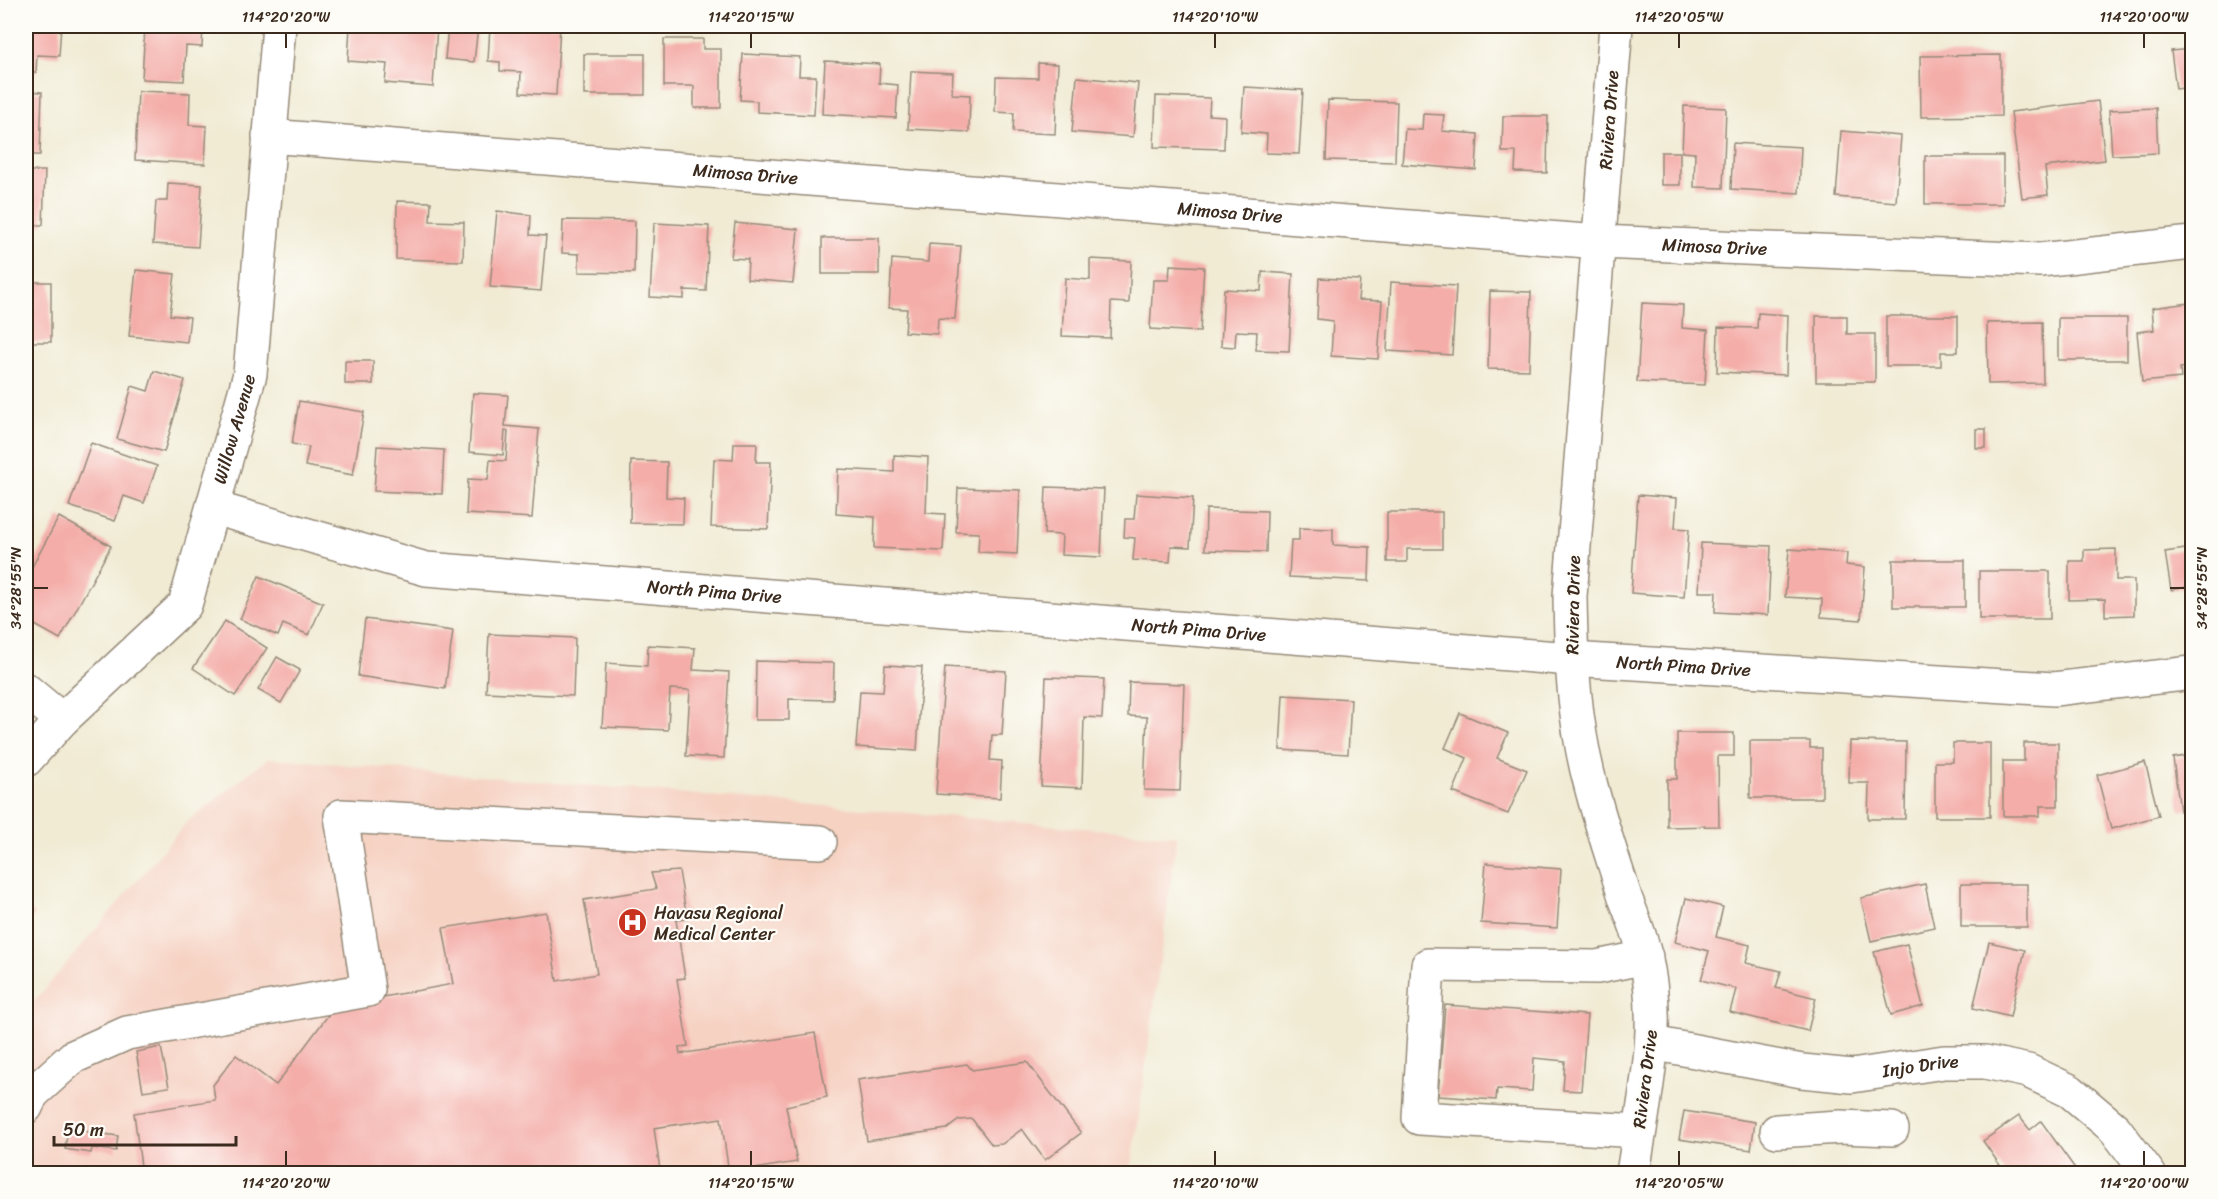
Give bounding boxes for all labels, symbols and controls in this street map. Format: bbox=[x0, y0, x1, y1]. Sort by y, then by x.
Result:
text: 114°20'20"W bbox=[242, 4, 331, 30]
text: 114°20'15"W bbox=[708, 4, 794, 30]
text: 114°20'10"W bbox=[1172, 4, 1258, 30]
text: 114°20'05"W bbox=[1635, 4, 1724, 30]
text: 114°20'00"W bbox=[2099, 4, 2189, 30]
street label: Riviera Drive bbox=[1590, 69, 1628, 171]
street label: Mimosa Drive bbox=[692, 154, 799, 194]
street label: Mimosa Drive bbox=[1176, 192, 1284, 233]
street label: Mimosa Drive bbox=[1661, 229, 1768, 265]
street label: Willow Avenue bbox=[204, 370, 265, 488]
text: 34°28'55"N bbox=[3, 546, 29, 629]
text: 34°28'55"N bbox=[2189, 546, 2215, 629]
street label: Riviera Drive bbox=[1556, 555, 1590, 655]
street label: North Pima Drive bbox=[646, 570, 783, 613]
street label: North Pima Drive bbox=[1131, 609, 1268, 651]
street label: North Pima Drive bbox=[1615, 646, 1752, 686]
place label: Havasu Regional Medical Center bbox=[654, 897, 784, 950]
hospital icon: Havasu Regional Medical Center bbox=[617, 907, 649, 939]
street label: Riviera Drive bbox=[1623, 1028, 1667, 1130]
street label: Injo Drive bbox=[1879, 1046, 1959, 1087]
scale bar bbox=[54, 1109, 236, 1147]
text: 50 m bbox=[63, 1114, 104, 1146]
text: 114°20'20"W bbox=[242, 1170, 331, 1196]
text: 114°20'15"W bbox=[708, 1170, 794, 1196]
text: 114°20'10"W bbox=[1172, 1170, 1258, 1196]
text: 114°20'05"W bbox=[1635, 1170, 1724, 1196]
text: 114°20'00"W bbox=[2099, 1170, 2189, 1196]

